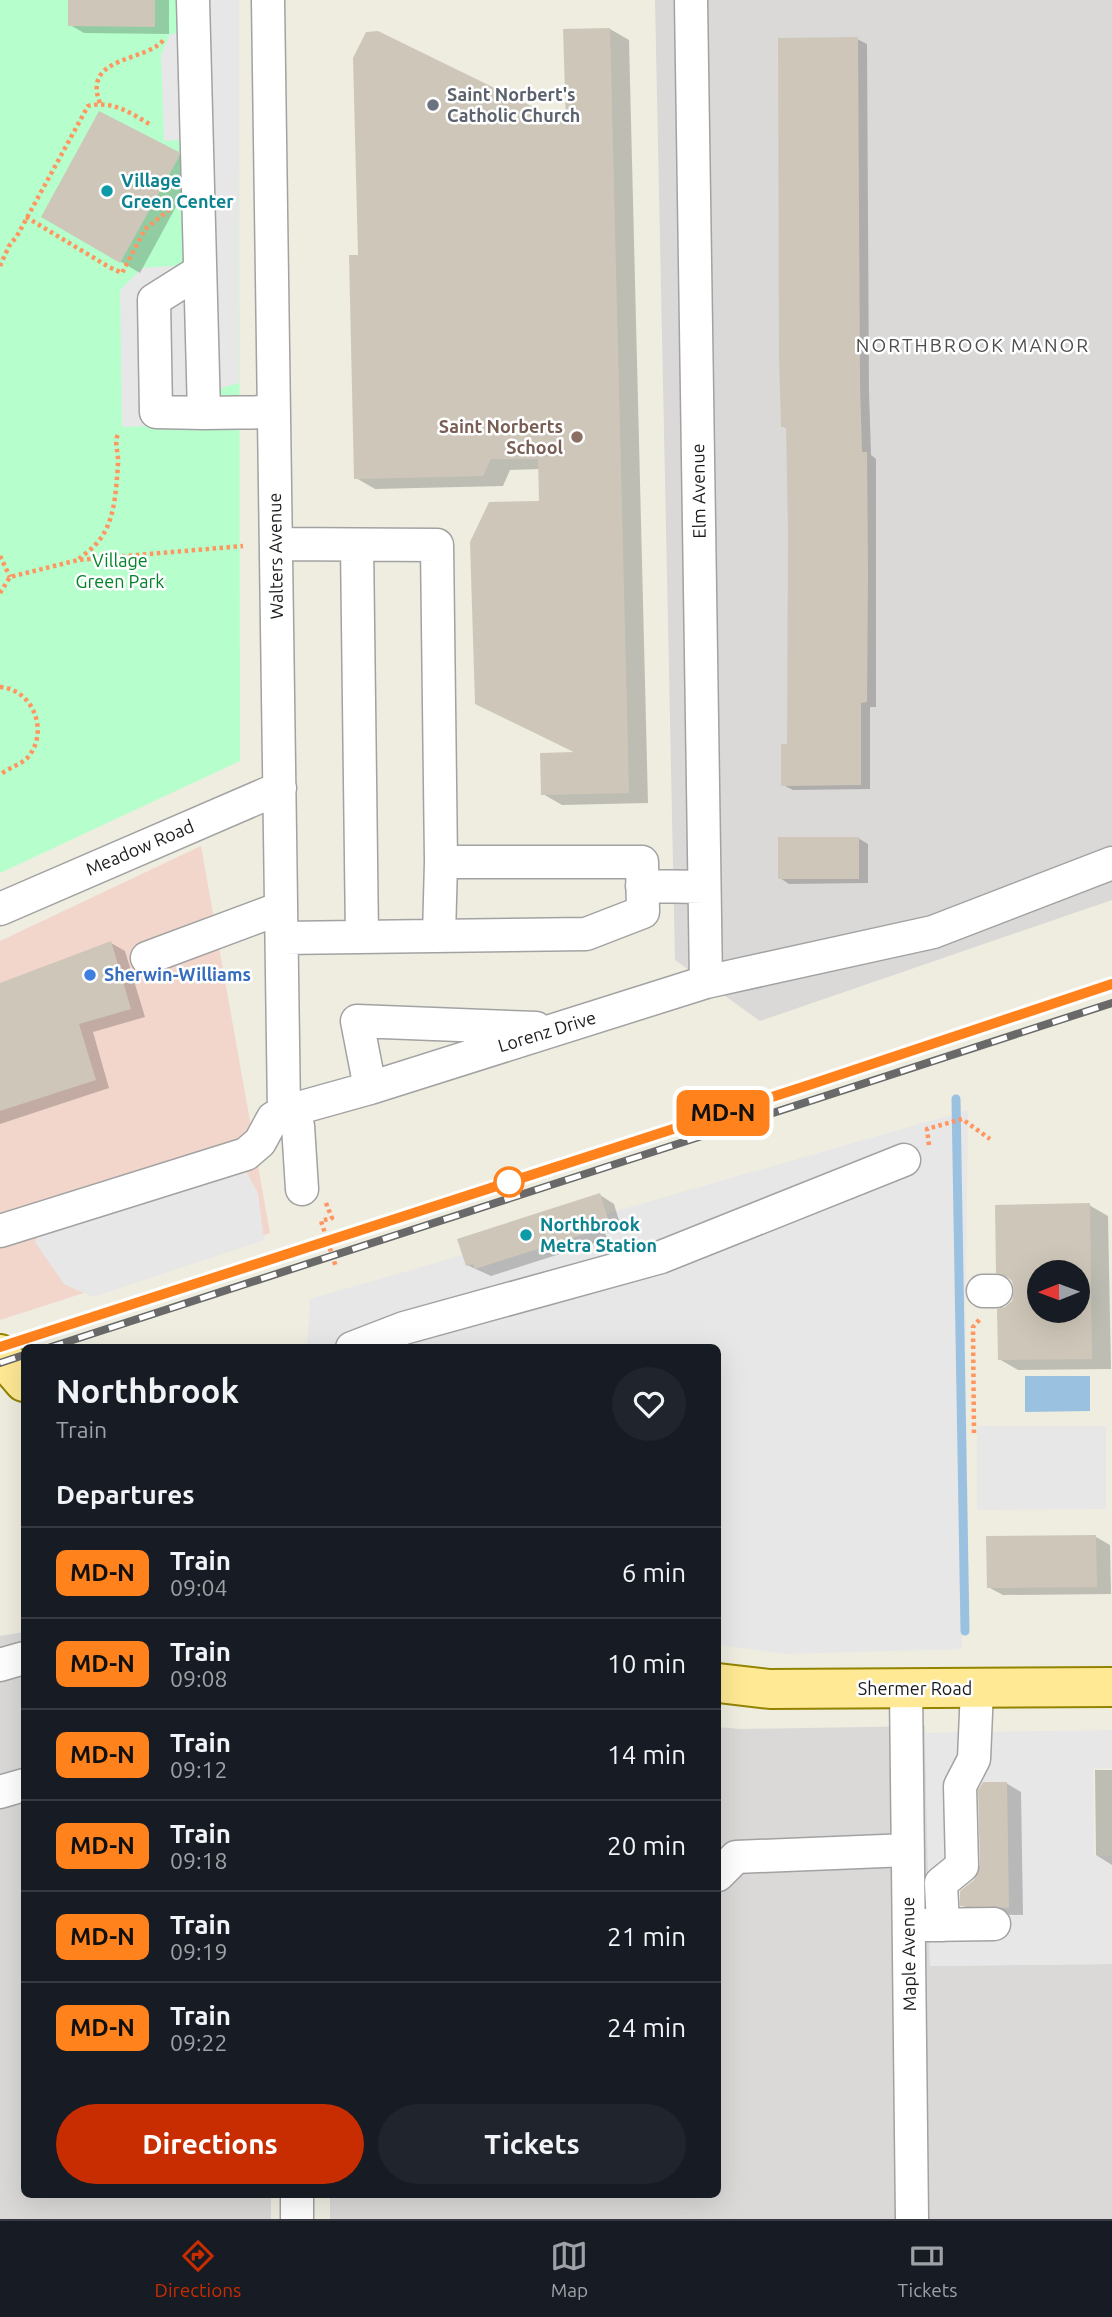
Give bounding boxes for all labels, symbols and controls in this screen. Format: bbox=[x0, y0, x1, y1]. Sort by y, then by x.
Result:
place label: Saint Norbert's Catholic Church bbox=[447, 84, 580, 125]
marker: Saint Norbert's Catholic Church bbox=[425, 97, 441, 113]
place label: Village Green Center bbox=[121, 170, 234, 211]
marker: Village Green Center bbox=[99, 183, 115, 199]
district label: NORTHBROOK MANOR bbox=[856, 334, 1090, 356]
place label: Saint Norberts School bbox=[439, 416, 564, 457]
marker: Saint Norberts School bbox=[569, 429, 585, 445]
street label: Elm Avenue bbox=[687, 443, 709, 539]
street label: Walters Avenue bbox=[264, 493, 286, 620]
park label: Village Green Park bbox=[76, 550, 164, 591]
street label: Meadow Road bbox=[83, 815, 197, 879]
place label: Sherwin-Williams bbox=[104, 964, 251, 984]
marker: Sherwin-Williams bbox=[82, 967, 98, 983]
street label: Lorenz Drive bbox=[495, 1007, 598, 1055]
line badge: MD-N bbox=[674, 1090, 772, 1136]
text: MD-N bbox=[691, 1099, 755, 1126]
unlabelled marker bbox=[494, 1167, 524, 1197]
place label: Northbrook Metra Station bbox=[540, 1214, 657, 1255]
marker: Northbrook Metra Station bbox=[518, 1227, 534, 1243]
north arrow bbox=[1027, 1260, 1090, 1323]
map controls bbox=[1027, 1260, 1090, 1323]
button: heart bbox=[612, 1367, 686, 1441]
text: Northbrook bbox=[56, 1372, 239, 1409]
text: Train bbox=[56, 1417, 107, 1442]
text: Departures bbox=[56, 1480, 194, 1509]
text: Train bbox=[170, 1546, 231, 1575]
text: 6 min bbox=[622, 1558, 686, 1587]
text: MD-N bbox=[70, 1559, 135, 1586]
text: 09:04 bbox=[170, 1575, 228, 1600]
text: Train bbox=[170, 1637, 231, 1666]
text: 10 min bbox=[607, 1649, 686, 1678]
text: MD-N bbox=[70, 1650, 135, 1677]
text: 09:08 bbox=[170, 1666, 228, 1691]
street label: Shermer Road bbox=[858, 1678, 972, 1698]
text: Train bbox=[170, 1728, 231, 1757]
text: 14 min bbox=[607, 1740, 686, 1769]
text: MD-N bbox=[70, 1741, 135, 1768]
text: 09:12 bbox=[170, 1757, 228, 1782]
text: Train bbox=[170, 1819, 231, 1848]
text: 20 min bbox=[607, 1831, 686, 1860]
text: MD-N bbox=[70, 1832, 135, 1859]
text: 09:18 bbox=[170, 1848, 228, 1873]
street label: Maple Avenue bbox=[897, 1896, 919, 2012]
text: Train bbox=[170, 1910, 231, 1939]
text: 21 min bbox=[607, 1922, 686, 1951]
text: MD-N bbox=[70, 1923, 135, 1950]
text: 09:19 bbox=[170, 1939, 228, 1964]
text: Train bbox=[170, 2001, 231, 2030]
text: 24 min bbox=[607, 2013, 686, 2042]
text: MD-N bbox=[70, 2014, 135, 2041]
text: 09:22 bbox=[170, 2030, 228, 2055]
button: Directions bbox=[56, 2104, 364, 2184]
button: Tickets bbox=[378, 2104, 686, 2184]
tab: Directions bbox=[155, 2237, 241, 2301]
tab: Map bbox=[550, 2237, 588, 2301]
tab: Tickets bbox=[898, 2237, 957, 2301]

